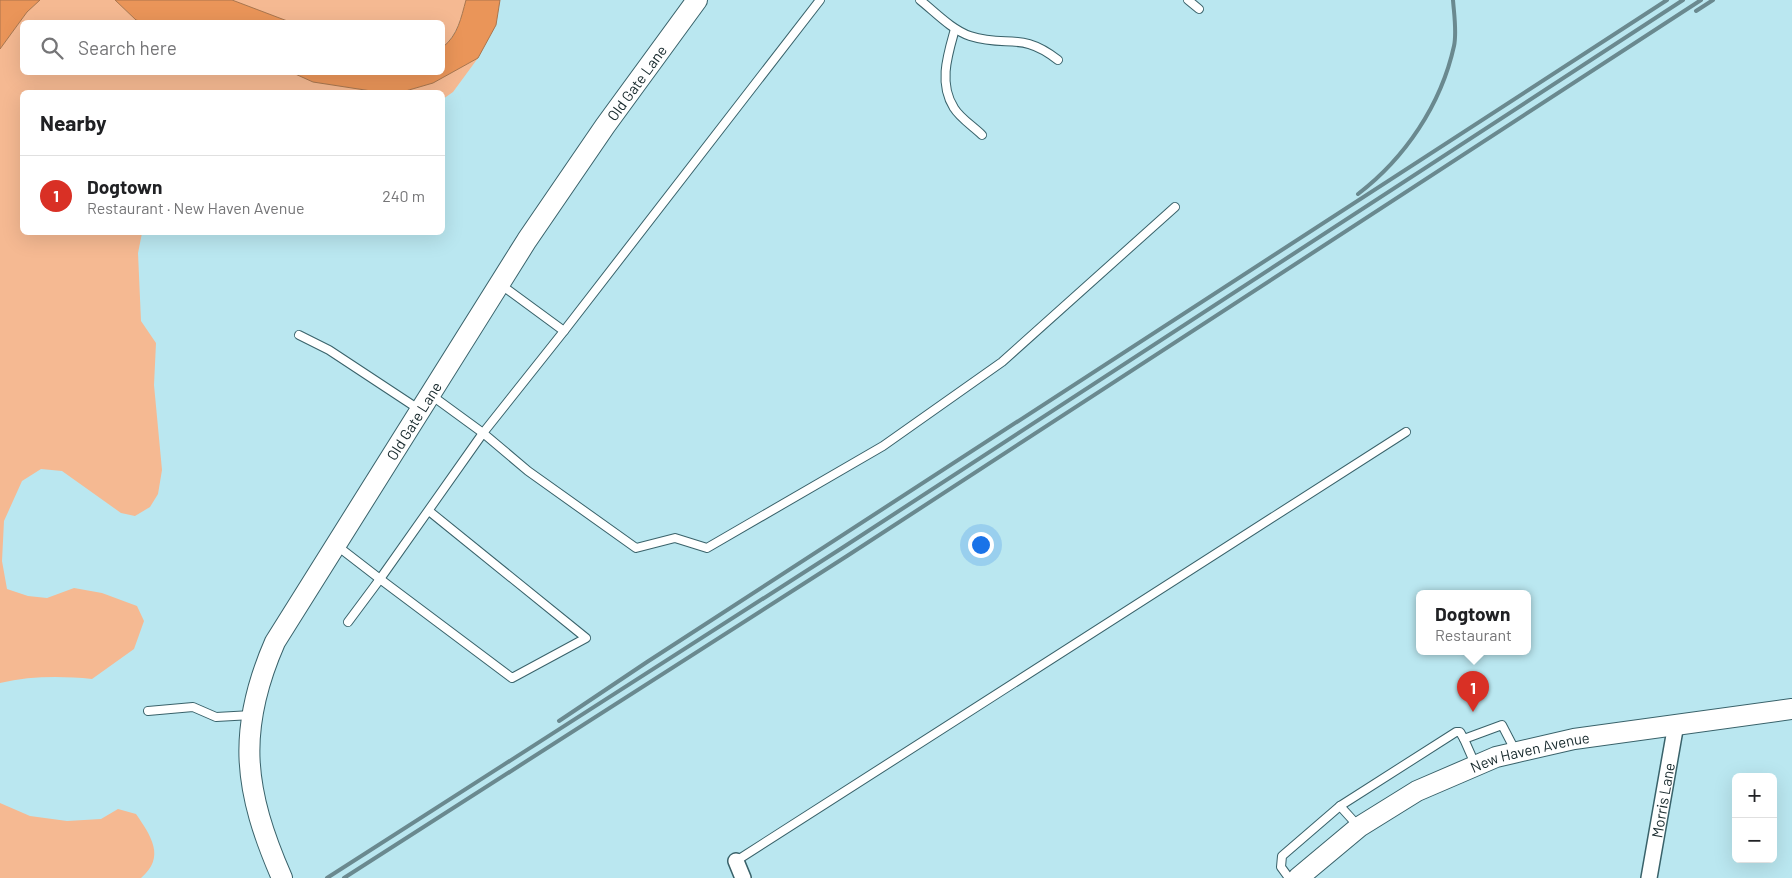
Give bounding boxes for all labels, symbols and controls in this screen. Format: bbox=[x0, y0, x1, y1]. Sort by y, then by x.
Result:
search box bbox=[20, 20, 445, 75]
icon: search bbox=[38, 34, 66, 62]
text: Search here bbox=[78, 36, 177, 59]
street label: Old Gate Lane bbox=[603, 41, 670, 124]
text: Nearby bbox=[40, 110, 106, 135]
text: Dogtown bbox=[87, 175, 162, 198]
text: 1 bbox=[53, 186, 59, 205]
text: 240 m bbox=[382, 186, 425, 205]
text: Restaurant · New Haven Avenue bbox=[87, 198, 305, 217]
street label: Old Gate Lane bbox=[382, 378, 445, 463]
your location bbox=[968, 532, 994, 558]
popup bbox=[1416, 590, 1531, 655]
text: Dogtown bbox=[1435, 602, 1510, 625]
text: Restaurant bbox=[1435, 625, 1512, 644]
pin: 1 bbox=[1457, 671, 1489, 712]
street label: New Haven Avenue bbox=[1467, 728, 1591, 776]
street label: Morris Lane bbox=[1647, 761, 1678, 839]
map controls bbox=[1732, 773, 1777, 863]
button: + bbox=[1732, 773, 1777, 818]
button: − bbox=[1732, 818, 1777, 863]

